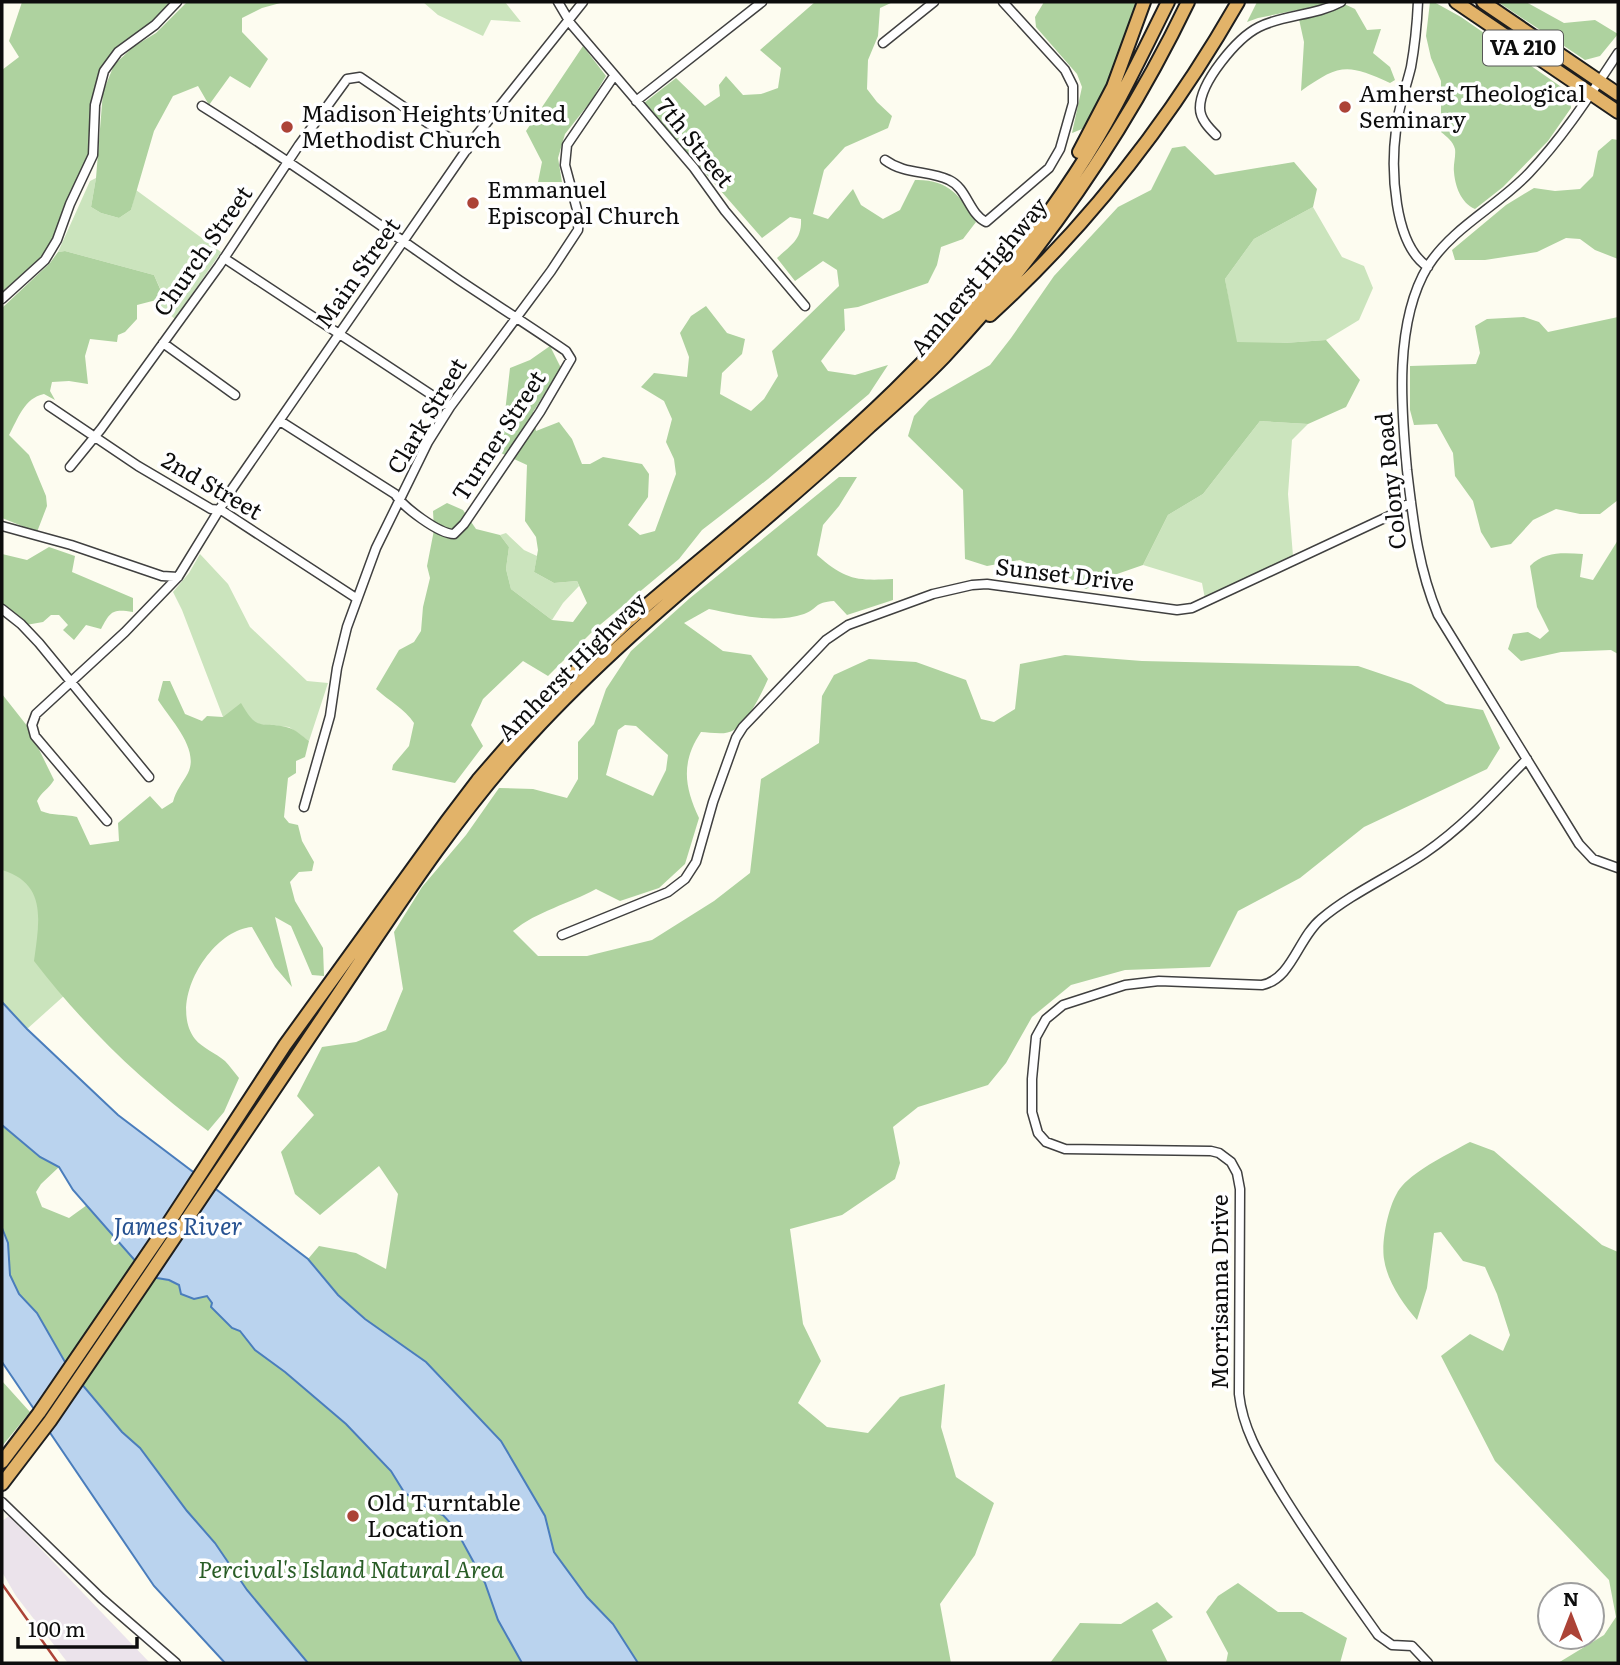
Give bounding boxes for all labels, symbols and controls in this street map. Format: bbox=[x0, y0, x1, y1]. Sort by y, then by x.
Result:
road number: VA 210 bbox=[1483, 30, 1563, 66]
place label: Amherst Theological Seminary bbox=[1359, 75, 1586, 135]
street label: 7th Street bbox=[650, 90, 744, 194]
place label: Madison Heights United Methodist Church bbox=[301, 95, 566, 155]
marker: Amherst Theological Seminary bbox=[1337, 99, 1353, 115]
marker: Madison Heights United Methodist Church bbox=[279, 119, 295, 135]
place label: Emmanuel Episcopal Church bbox=[487, 171, 680, 231]
street label: Church Street bbox=[144, 177, 259, 322]
street label: Amherst Highway bbox=[901, 188, 1055, 363]
marker: Emmanuel Episcopal Church bbox=[465, 195, 481, 211]
street label: Main Street bbox=[306, 209, 407, 334]
street label: Clark Street bbox=[377, 350, 474, 480]
street label: Turner Street bbox=[442, 362, 553, 507]
street label: Colony Road bbox=[1365, 411, 1413, 551]
street label: 2nd Street bbox=[156, 442, 270, 527]
street label: Sunset Drive bbox=[994, 548, 1137, 598]
street label: Amherst Highway bbox=[488, 583, 653, 748]
street label: Morrisanna Drive bbox=[1201, 1194, 1235, 1390]
water label: James River bbox=[113, 1207, 243, 1242]
place label: Old Turntable Location bbox=[367, 1484, 521, 1544]
marker: Old Turntable Location bbox=[345, 1508, 361, 1524]
park label: Percival's Island Natural Area bbox=[198, 1551, 504, 1585]
north arrow bbox=[1536, 1581, 1606, 1651]
text: N bbox=[1563, 1584, 1579, 1612]
scale bar bbox=[18, 1606, 136, 1650]
text: 100 m bbox=[28, 1612, 85, 1643]

